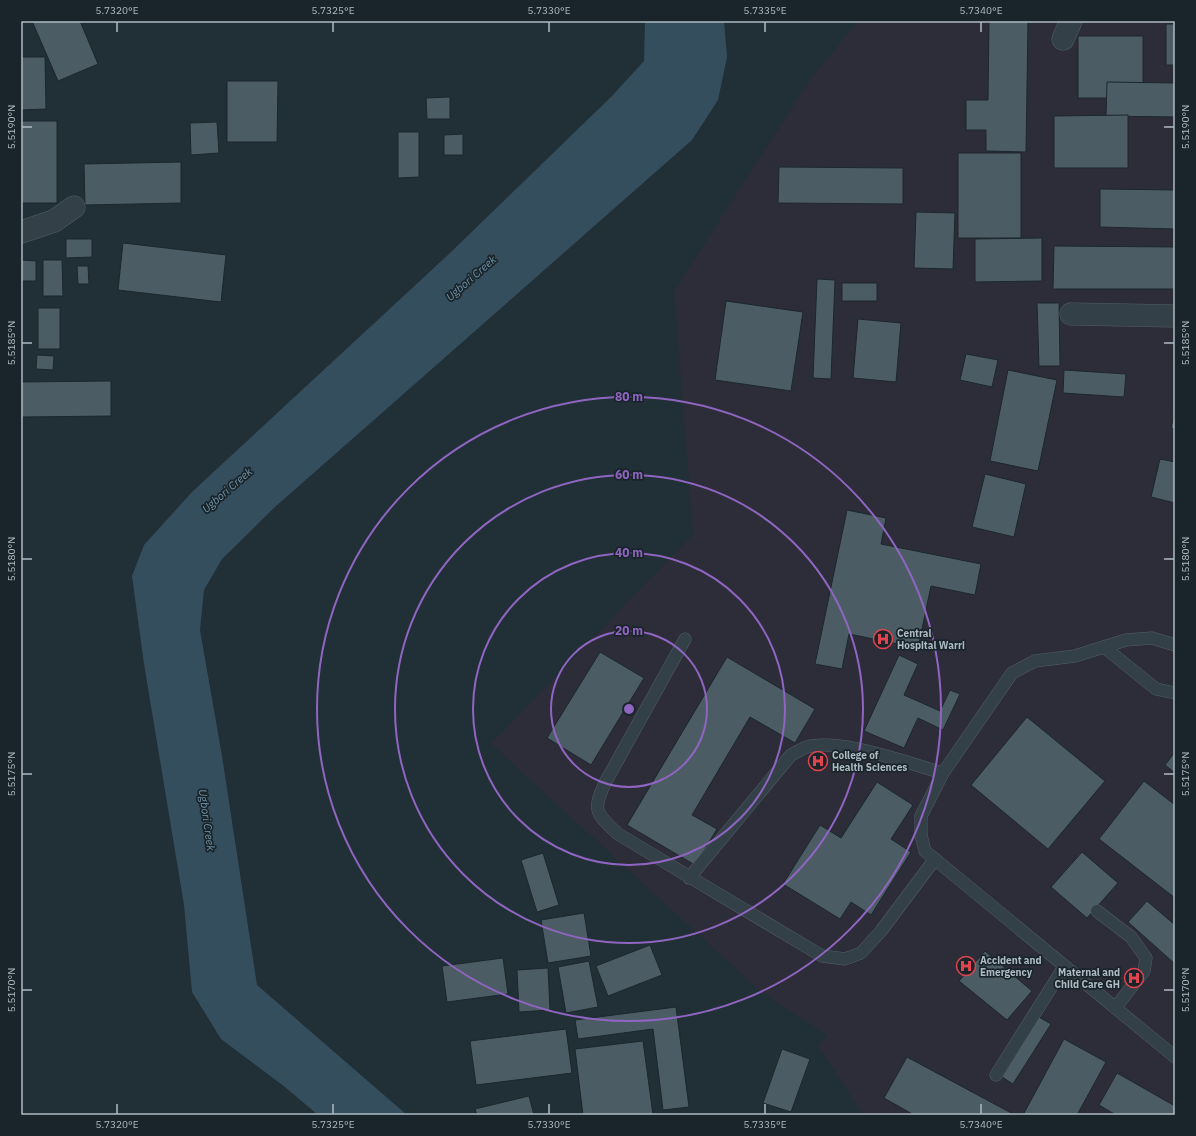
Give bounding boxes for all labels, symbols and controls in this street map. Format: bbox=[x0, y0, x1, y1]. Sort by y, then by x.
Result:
text: 5.7320°E bbox=[95, 4, 139, 17]
text: 5.7325°E bbox=[311, 4, 355, 17]
text: 5.7330°E bbox=[527, 4, 571, 17]
text: 5.7335°E bbox=[743, 4, 787, 17]
text: 5.7340°E bbox=[959, 4, 1003, 17]
text: 5.5190°N bbox=[5, 105, 18, 149]
text: 5.5190°N bbox=[1179, 105, 1192, 149]
water label: Ugbori Creek bbox=[443, 252, 499, 304]
text: 5.5185°N bbox=[5, 321, 18, 365]
text: 5.5185°N bbox=[1179, 321, 1192, 365]
text: 80 m bbox=[615, 389, 643, 404]
water label: Ugbori Creek bbox=[199, 464, 255, 516]
text: 60 m bbox=[615, 467, 643, 482]
text: 5.5180°N bbox=[5, 537, 18, 581]
text: 5.5180°N bbox=[1179, 537, 1192, 581]
text: 40 m bbox=[615, 545, 643, 560]
text: 20 m bbox=[615, 623, 643, 638]
place label: Central Hospital Warri bbox=[897, 627, 965, 652]
hospital icon: Central Hospital Warri bbox=[872, 628, 894, 650]
centre of rings bbox=[622, 702, 636, 716]
place label: College of Health Sciences bbox=[832, 749, 907, 774]
hospital icon: College of Health Sciences bbox=[807, 750, 829, 772]
text: 5.5175°N bbox=[5, 752, 18, 796]
text: 5.5175°N bbox=[1179, 752, 1192, 796]
water label: Ugbori Creek bbox=[196, 788, 218, 852]
place label: Accident and Emergency bbox=[980, 954, 1042, 979]
hospital icon: Accident and Emergency bbox=[955, 955, 977, 977]
place label: Maternal and Child Care GH bbox=[1055, 966, 1120, 991]
hospital icon: Maternal and Child Care GH bbox=[1123, 967, 1145, 989]
text: 5.5170°N bbox=[5, 968, 18, 1012]
text: 5.5170°N bbox=[1179, 968, 1192, 1012]
text: 5.7320°E bbox=[95, 1118, 139, 1131]
text: 5.7325°E bbox=[311, 1118, 355, 1131]
text: 5.7330°E bbox=[527, 1118, 571, 1131]
text: 5.7335°E bbox=[743, 1118, 787, 1131]
text: 5.7340°E bbox=[959, 1118, 1003, 1131]

